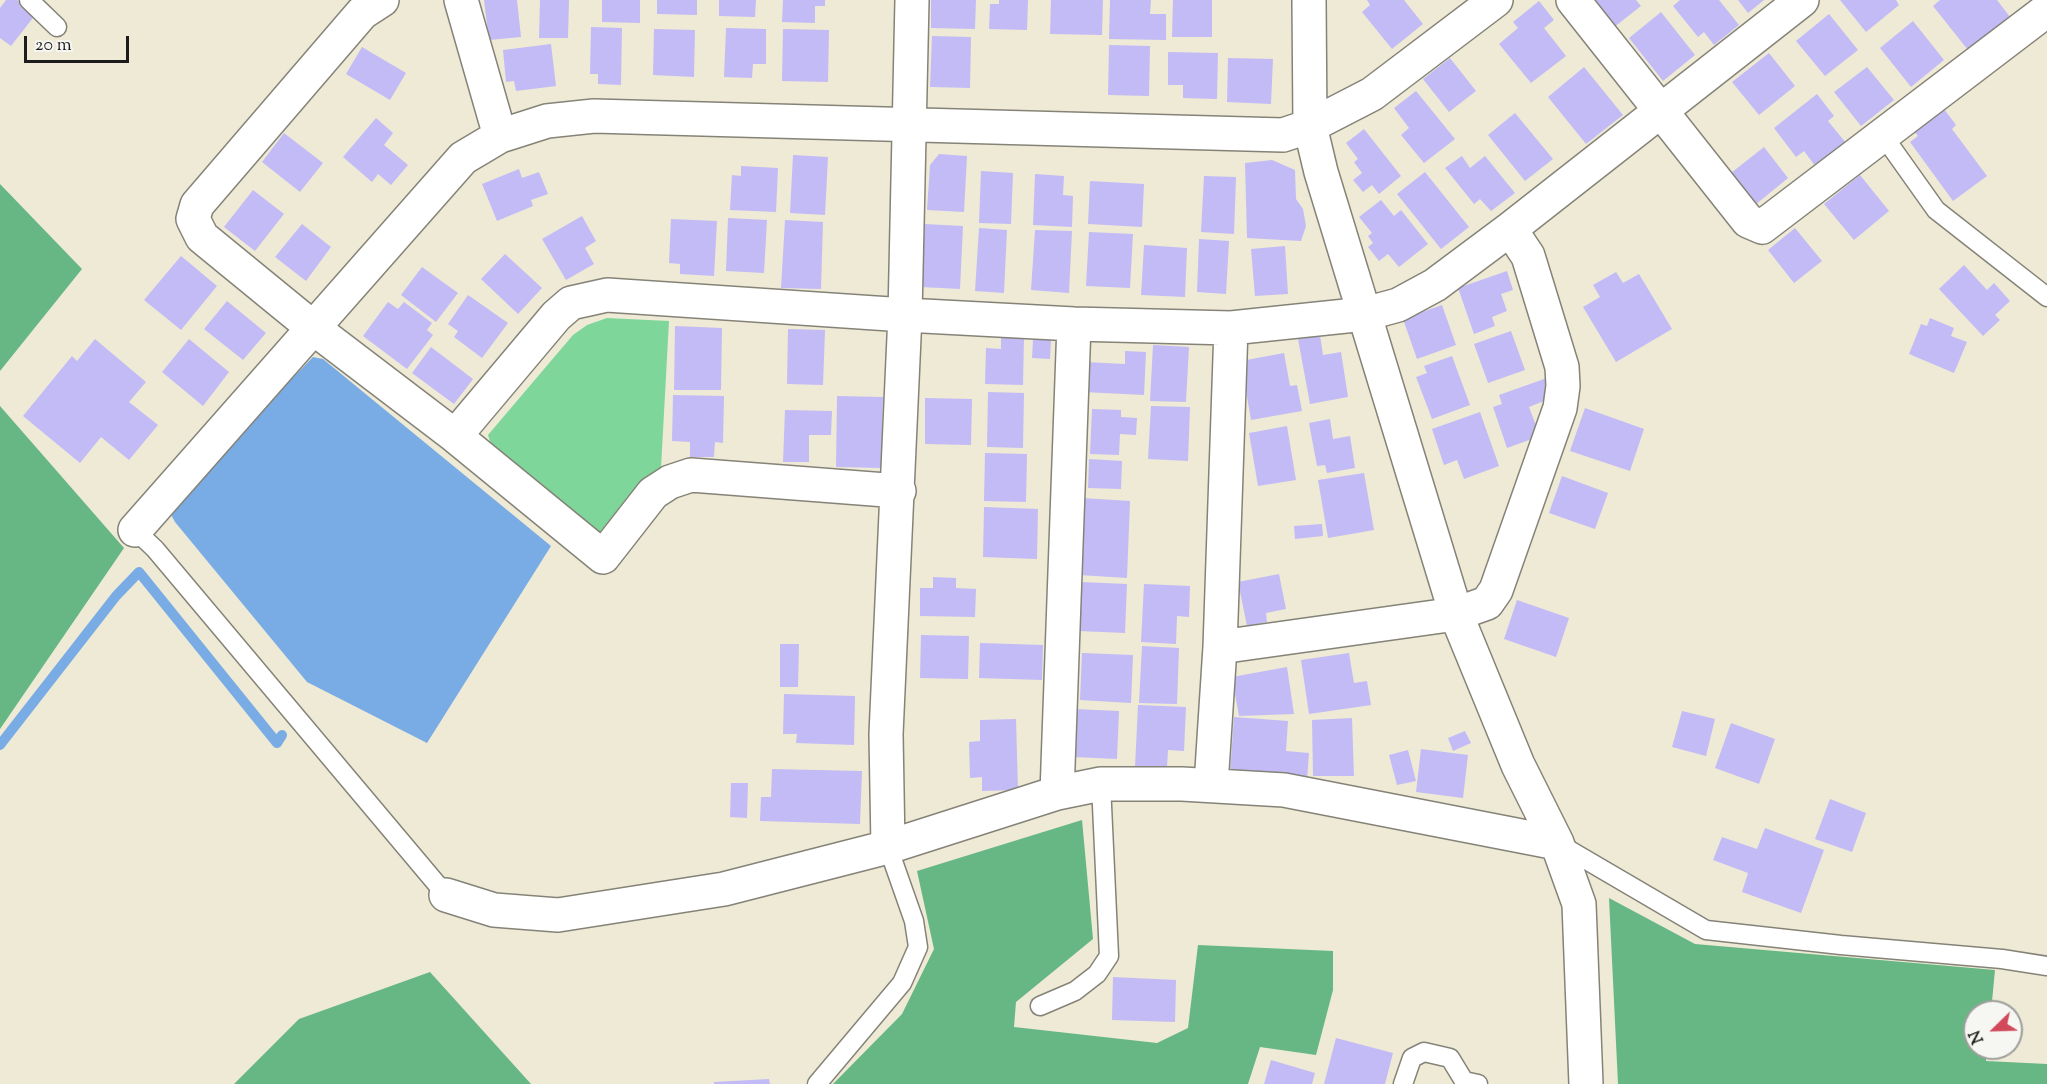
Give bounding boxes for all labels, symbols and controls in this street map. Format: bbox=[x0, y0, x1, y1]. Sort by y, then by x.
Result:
scale bar bbox=[27, 24, 132, 62]
text: 20 m bbox=[35, 33, 72, 59]
north arrow bbox=[1963, 1000, 2023, 1060]
text: N bbox=[1965, 1026, 1991, 1047]

